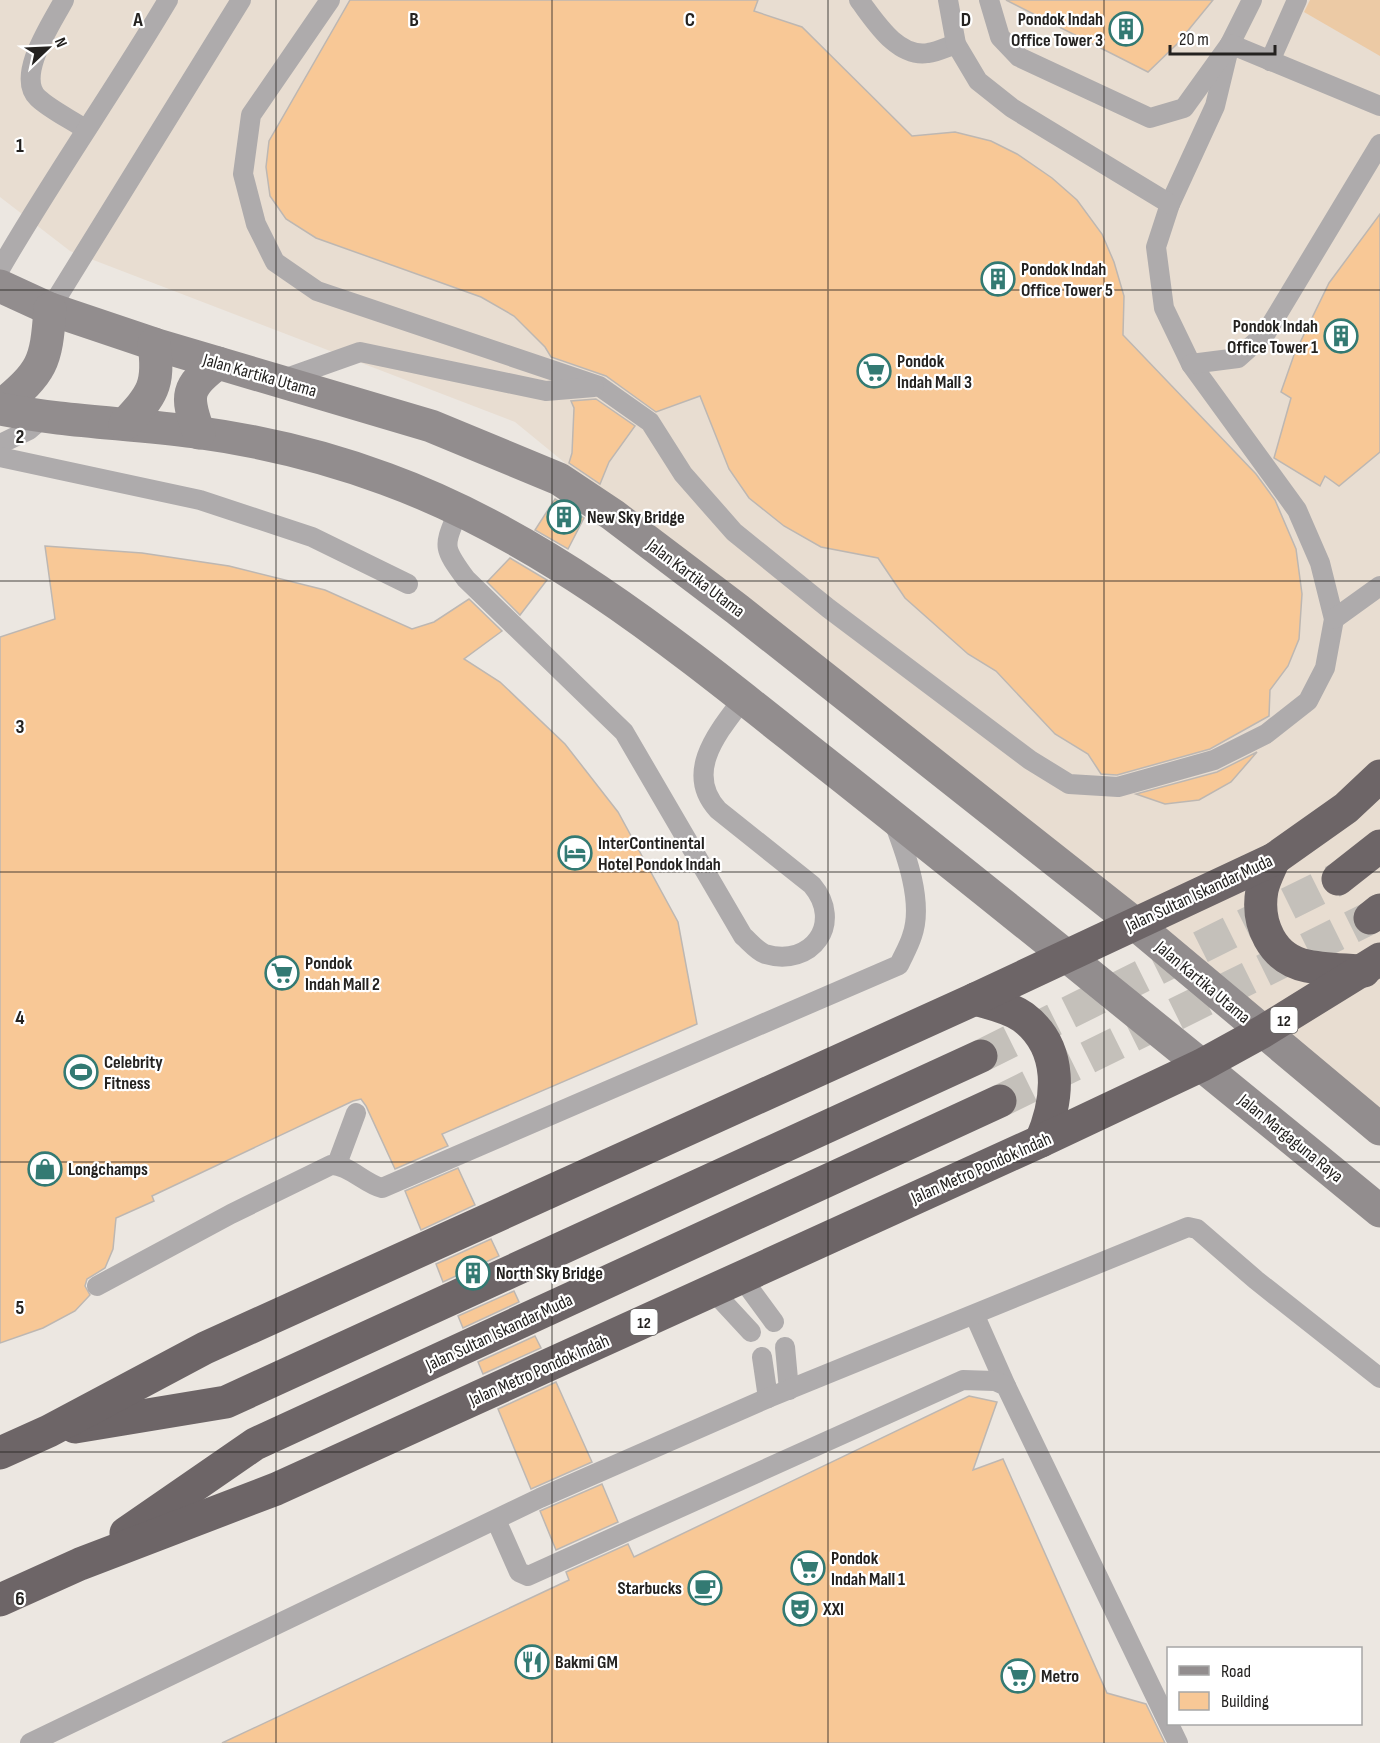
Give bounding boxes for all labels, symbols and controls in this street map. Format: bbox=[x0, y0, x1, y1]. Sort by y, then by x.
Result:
text: A bbox=[132, 8, 143, 32]
text: B bbox=[409, 8, 419, 32]
text: C bbox=[685, 8, 695, 32]
text: D bbox=[961, 8, 971, 32]
place label: Pondok Indah Office Tower 3 bbox=[1011, 9, 1103, 51]
building icon: Pondok Indah Office Tower 3 bbox=[1108, 11, 1144, 47]
north arrow bbox=[18, 18, 78, 78]
scale bar bbox=[1170, 18, 1275, 56]
text: 20 m bbox=[1179, 29, 1209, 50]
text: N bbox=[50, 35, 71, 50]
text: 1 bbox=[16, 134, 24, 158]
place label: Pondok Indah Office Tower 5 bbox=[1021, 259, 1113, 301]
building icon: Pondok Indah Office Tower 5 bbox=[980, 261, 1016, 297]
place label: Pondok Indah Office Tower 1 bbox=[1227, 316, 1318, 358]
building icon: Pondok Indah Office Tower 1 bbox=[1323, 318, 1359, 354]
street label: Jalan Kartika Utama bbox=[200, 349, 319, 402]
place label: Pondok Indah Mall 3 bbox=[897, 351, 972, 393]
supermarket icon: Pondok Indah Mall 3 bbox=[856, 353, 892, 389]
text: 2 bbox=[16, 425, 24, 449]
building icon: New Sky Bridge bbox=[546, 499, 582, 535]
place label: New Sky Bridge bbox=[587, 507, 685, 528]
street label: Jalan Kartika Utama bbox=[642, 534, 749, 622]
text: 3 bbox=[16, 715, 25, 739]
place label: InterContinental Hotel Pondok Indah bbox=[598, 833, 721, 875]
hotel icon: InterContinental Hotel Pondok Indah bbox=[557, 835, 593, 871]
street label: Jalan Sultan Iskandar Muda bbox=[1122, 850, 1276, 937]
street label: Jalan Kartika Utama bbox=[1150, 936, 1254, 1028]
place label: Pondok Indah Mall 2 bbox=[305, 953, 380, 995]
supermarket icon: Pondok Indah Mall 2 bbox=[264, 955, 300, 991]
text: 4 bbox=[15, 1006, 25, 1030]
road number: 12 bbox=[1270, 1007, 1298, 1033]
place label: Celebrity Fitness bbox=[104, 1052, 163, 1094]
sports icon: Celebrity Fitness bbox=[63, 1054, 99, 1090]
street label: Jalan Margaguna Raya bbox=[1233, 1089, 1347, 1187]
street label: Jalan Metro Pondok Indah bbox=[907, 1128, 1054, 1209]
shop icon: Longchamps bbox=[27, 1151, 63, 1187]
place label: Longchamps bbox=[68, 1159, 148, 1180]
building icon: North Sky Bridge bbox=[455, 1255, 491, 1291]
place label: North Sky Bridge bbox=[496, 1263, 603, 1284]
street label: Jalan Sultan Iskandar Muda bbox=[422, 1289, 576, 1376]
text: 5 bbox=[16, 1296, 25, 1320]
road number: 12 bbox=[630, 1309, 658, 1335]
street label: Jalan Metro Pondok Indah bbox=[465, 1330, 612, 1411]
place label: Pondok Indah Mall 1 bbox=[831, 1548, 905, 1590]
supermarket icon: Pondok Indah Mall 1 bbox=[790, 1550, 826, 1586]
cafe icon: Starbucks bbox=[687, 1570, 723, 1606]
place label: Starbucks bbox=[618, 1578, 682, 1599]
text: 6 bbox=[15, 1587, 25, 1611]
theatre icon: XXI bbox=[782, 1591, 818, 1627]
place label: XXI bbox=[822, 1599, 844, 1620]
restaurant icon: Bakmi GM bbox=[514, 1644, 550, 1680]
legend bbox=[1167, 1647, 1362, 1725]
place label: Bakmi GM bbox=[555, 1652, 618, 1673]
supermarket icon: Metro bbox=[1000, 1658, 1036, 1694]
text: Road bbox=[1221, 1661, 1251, 1682]
place label: Metro bbox=[1041, 1666, 1079, 1687]
text: Building bbox=[1221, 1691, 1269, 1712]

